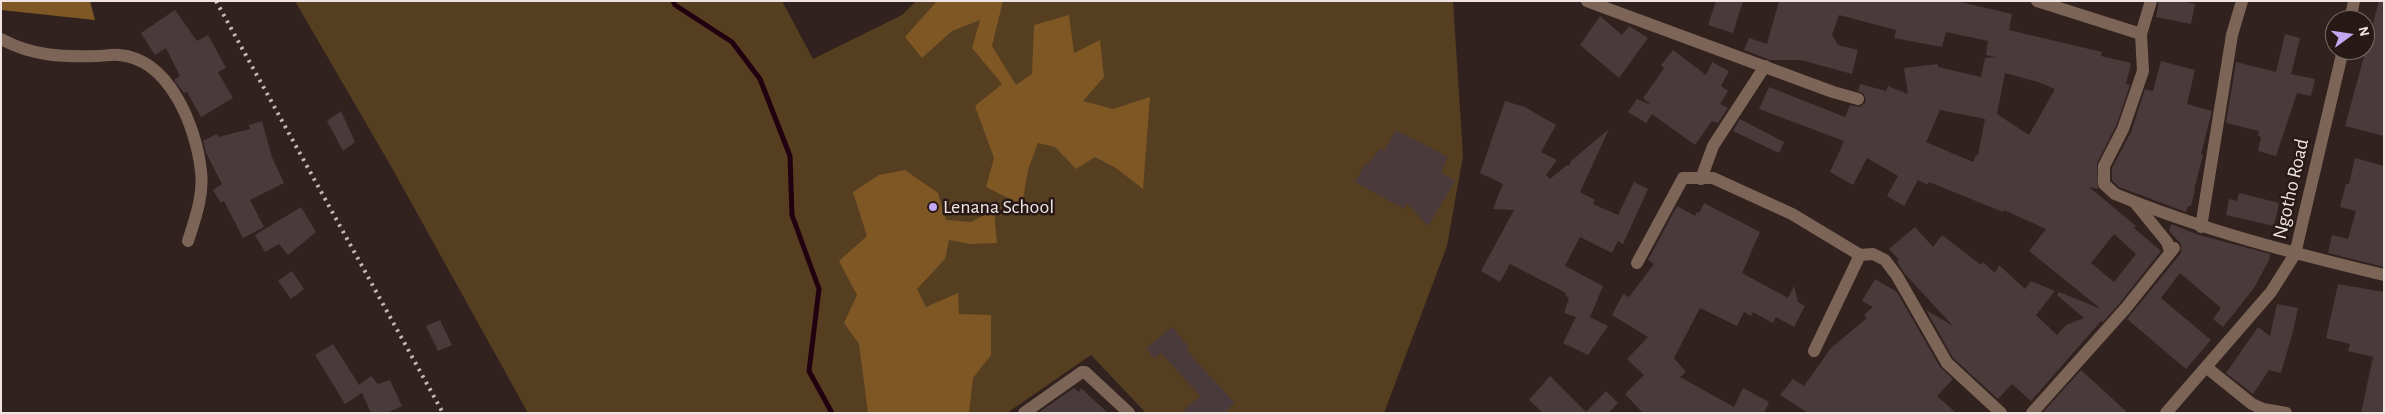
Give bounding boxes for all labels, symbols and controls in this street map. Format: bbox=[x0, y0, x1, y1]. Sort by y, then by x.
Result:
north arrow bbox=[2325, 10, 2375, 60]
text: N bbox=[2356, 25, 2372, 38]
street label: Ngotho Road bbox=[2268, 136, 2314, 242]
place label: Lenana School bbox=[943, 195, 1054, 219]
marker: Lenana School bbox=[927, 201, 939, 213]

